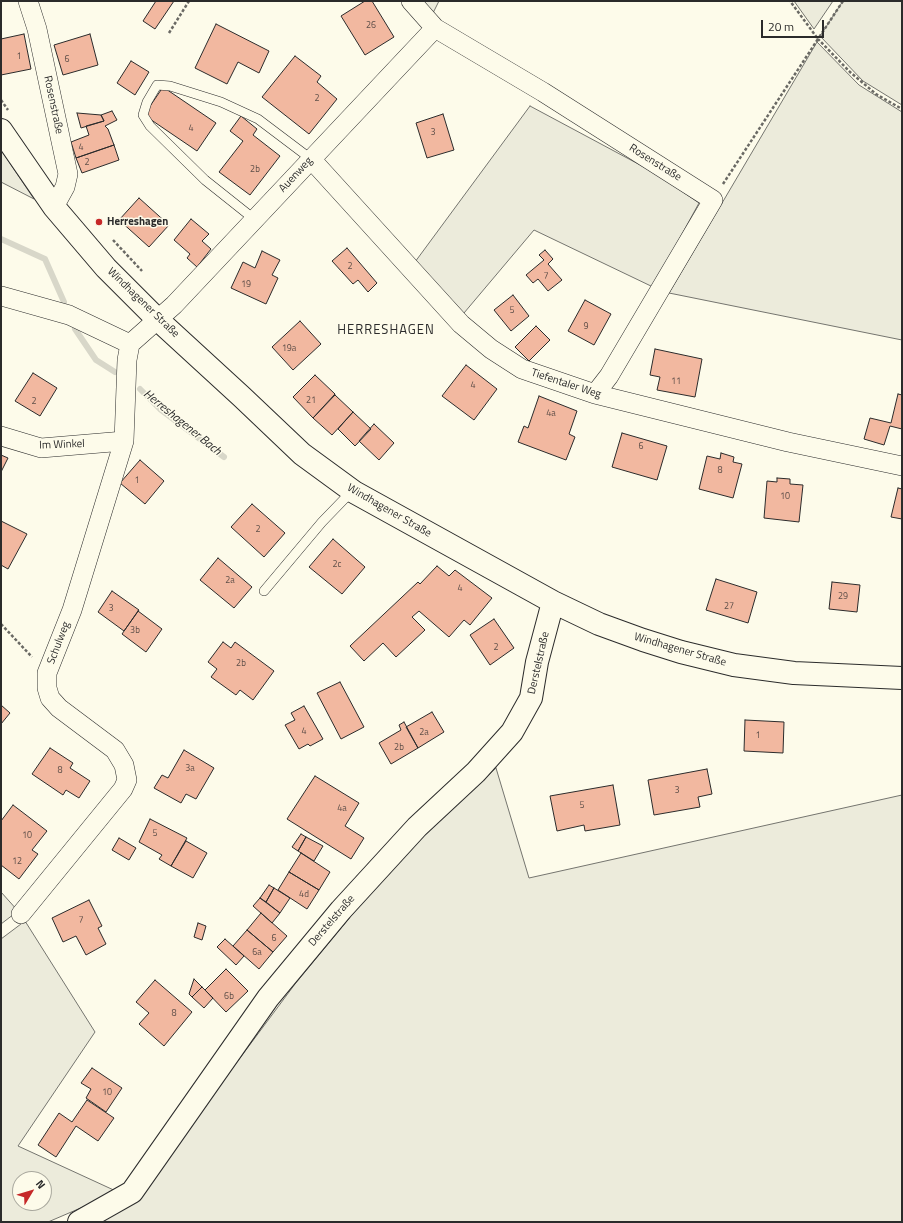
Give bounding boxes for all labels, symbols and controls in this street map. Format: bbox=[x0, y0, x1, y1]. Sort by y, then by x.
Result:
scale bar bbox=[763, 12, 826, 38]
text: 20 m bbox=[768, 17, 794, 36]
house number: 26 bbox=[366, 21, 376, 31]
house number: 1 bbox=[16, 52, 22, 62]
house number: 6 bbox=[64, 55, 70, 65]
street label: Rosenstraße bbox=[40, 75, 66, 135]
house number: 2 bbox=[314, 94, 320, 104]
house number: 4 bbox=[188, 124, 194, 134]
house number: 3 bbox=[430, 128, 436, 138]
street label: Rosenstraße bbox=[626, 142, 684, 184]
house number: 4 bbox=[78, 143, 84, 153]
street label: Auenweg bbox=[276, 155, 316, 195]
house number: 2 bbox=[84, 158, 90, 168]
house number: 2b bbox=[250, 165, 260, 175]
place label: Herreshagen bbox=[107, 215, 168, 229]
marker: Herreshagen bbox=[94, 217, 104, 227]
house number: 2 bbox=[347, 262, 353, 272]
street label: Windhagener Straße bbox=[104, 265, 182, 341]
house number: 7 bbox=[543, 272, 549, 282]
house number: 19 bbox=[241, 280, 251, 290]
house number: 5 bbox=[509, 306, 515, 316]
house number: 9 bbox=[583, 322, 589, 332]
district label: HERRESHAGEN bbox=[337, 323, 435, 339]
house number: 19a bbox=[282, 344, 296, 354]
street label: Tiefentaler Weg bbox=[529, 366, 603, 402]
house number: 11 bbox=[671, 377, 681, 387]
house number: 4 bbox=[470, 381, 476, 391]
water label: Herreshagener Bach bbox=[140, 387, 224, 459]
house number: 21 bbox=[306, 396, 316, 406]
house number: 2 bbox=[31, 397, 37, 407]
house number: 4a bbox=[546, 409, 556, 419]
street label: Im Winkel bbox=[39, 438, 85, 452]
house number: 6 bbox=[638, 442, 644, 452]
house number: 8 bbox=[717, 466, 723, 476]
house number: 1 bbox=[134, 476, 140, 486]
street label: Windhagener Straße bbox=[345, 482, 433, 540]
house number: 10 bbox=[780, 492, 790, 502]
house number: 2 bbox=[255, 525, 261, 535]
house number: 2c bbox=[333, 560, 341, 570]
house number: 2a bbox=[225, 576, 235, 586]
house number: 4 bbox=[457, 584, 463, 594]
house number: 29 bbox=[838, 592, 848, 602]
house number: 27 bbox=[724, 602, 734, 612]
house number: 3 bbox=[108, 604, 114, 614]
street label: Schulweg bbox=[45, 620, 73, 666]
house number: 3b bbox=[130, 626, 140, 636]
street label: Derstelstraße bbox=[525, 630, 553, 696]
street label: Windhagener Straße bbox=[632, 631, 728, 669]
house number: 2 bbox=[493, 643, 499, 653]
house number: 2b bbox=[236, 659, 246, 669]
house number: 4 bbox=[301, 727, 307, 737]
house number: 2a bbox=[419, 728, 429, 738]
house number: 1 bbox=[755, 731, 761, 741]
house number: 2b bbox=[394, 743, 404, 753]
house number: 3a bbox=[185, 764, 195, 774]
house number: 8 bbox=[57, 766, 63, 776]
house number: 3 bbox=[674, 786, 680, 796]
house number: 5 bbox=[579, 801, 585, 811]
house number: 4a bbox=[337, 804, 347, 814]
house number: 5 bbox=[152, 829, 158, 839]
house number: 10 bbox=[22, 831, 32, 841]
house number: 12 bbox=[12, 857, 22, 867]
house number: 4d bbox=[299, 890, 309, 900]
street label: Derstelstraße bbox=[306, 893, 358, 949]
house number: 7 bbox=[78, 916, 84, 926]
house number: 6 bbox=[271, 934, 277, 944]
house number: 6a bbox=[252, 948, 262, 958]
house number: 6b bbox=[224, 992, 234, 1002]
house number: 8 bbox=[171, 1009, 177, 1019]
house number: 10 bbox=[102, 1088, 112, 1098]
north arrow bbox=[12, 1171, 52, 1211]
text: N bbox=[32, 1176, 49, 1192]

